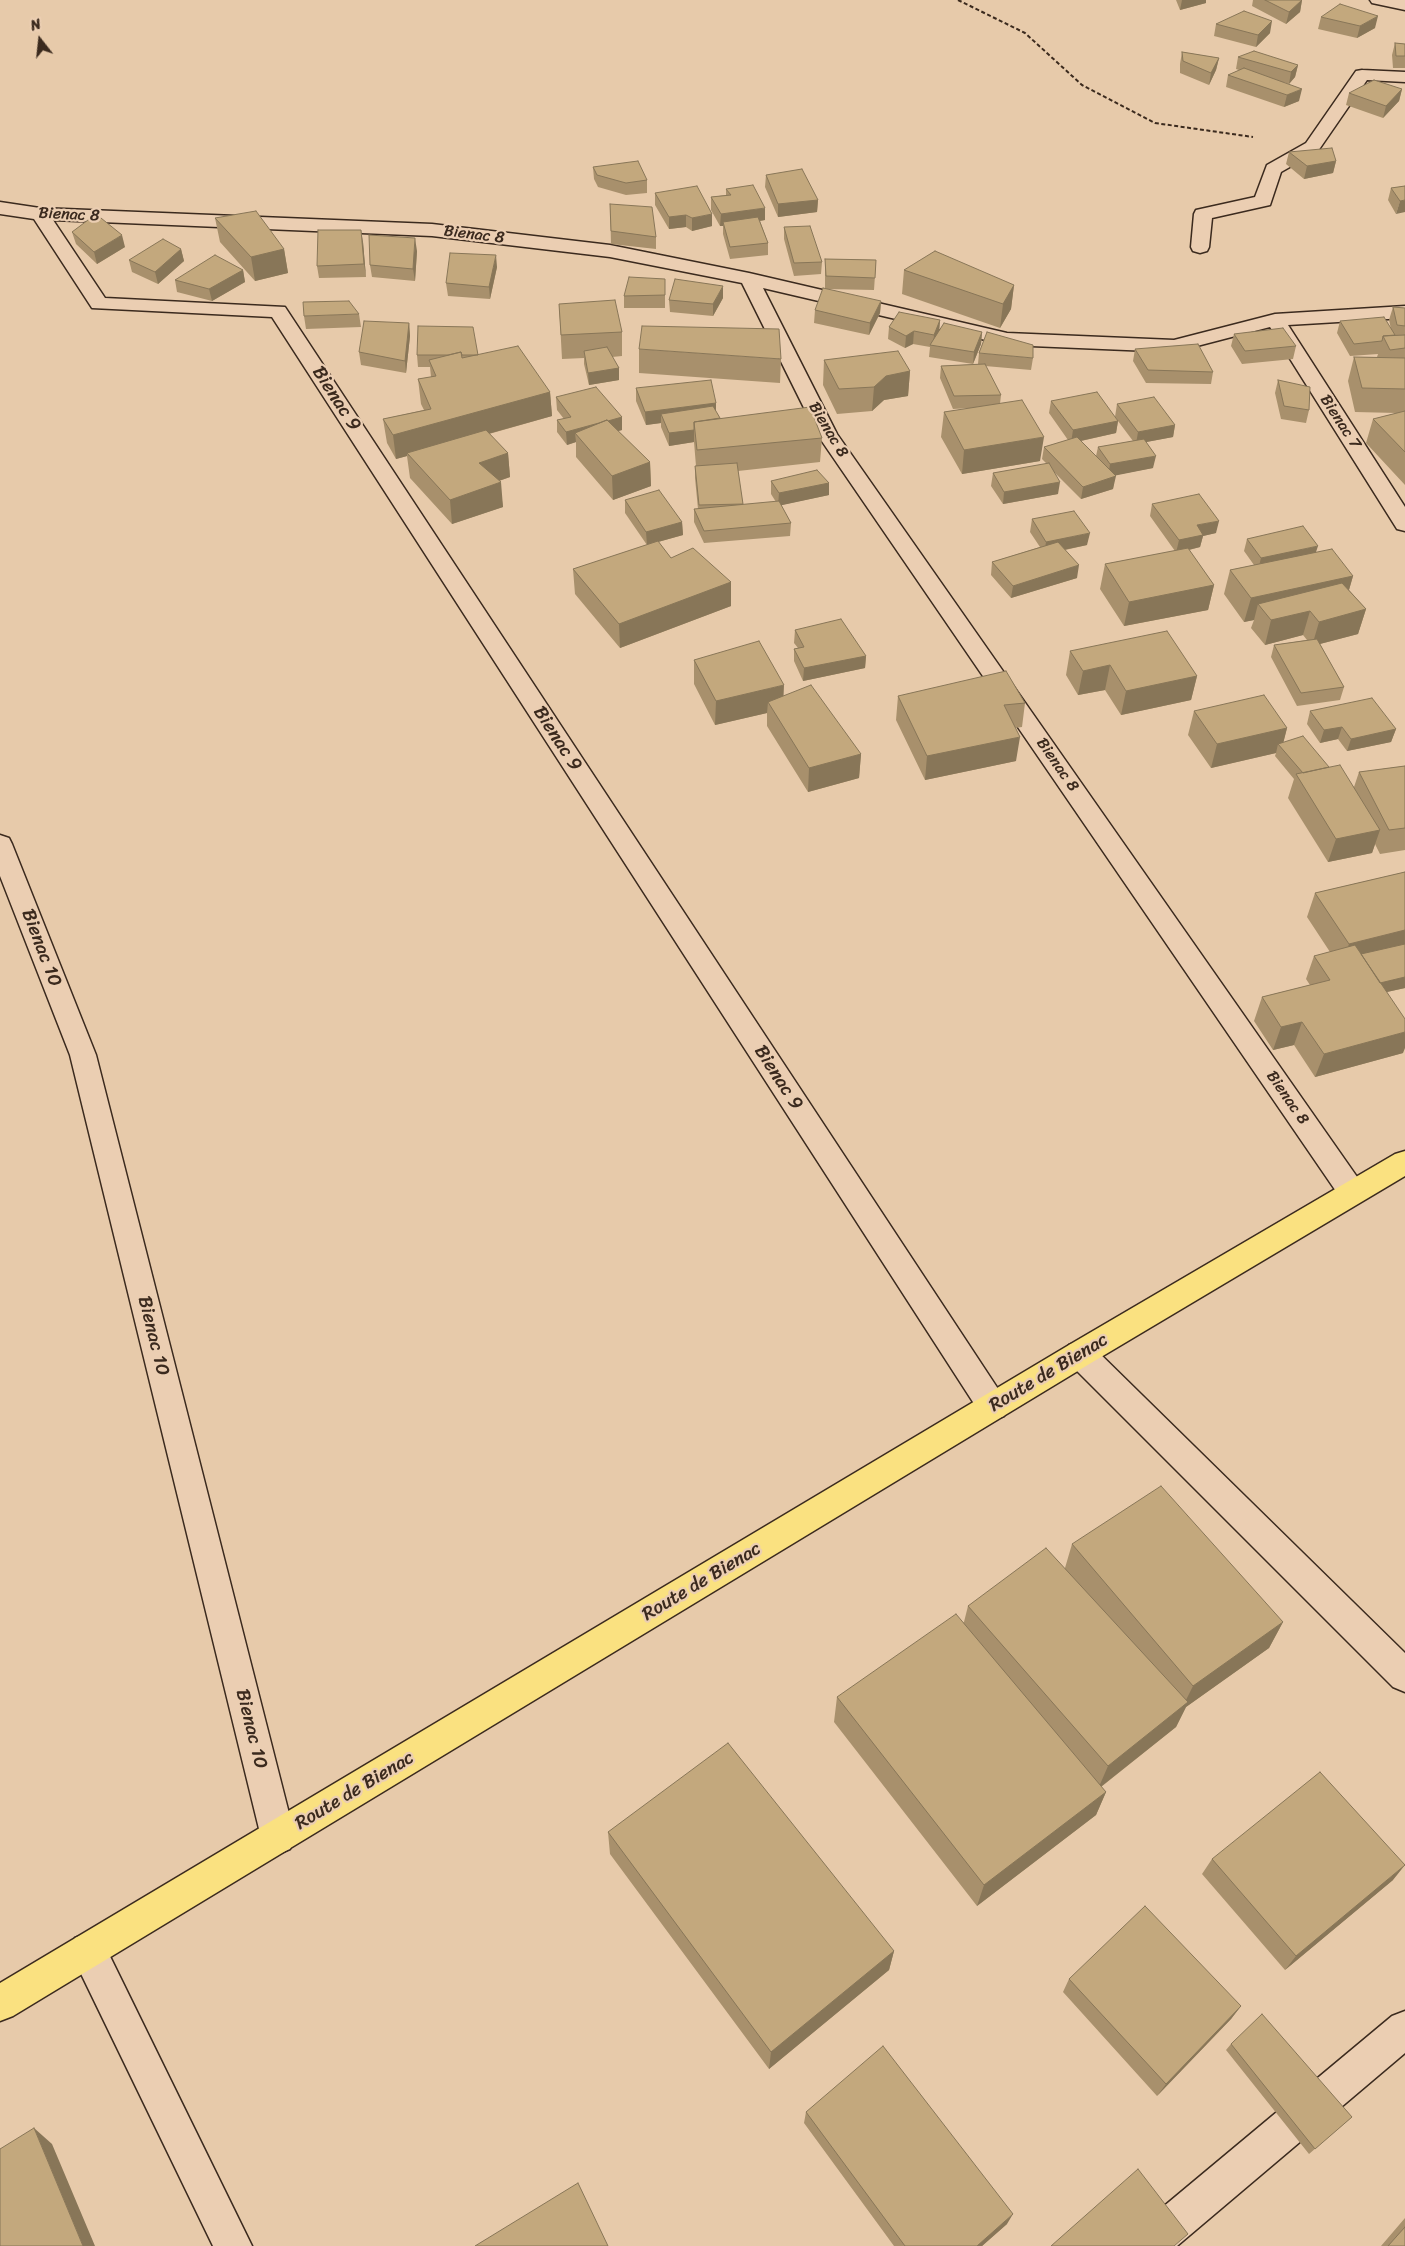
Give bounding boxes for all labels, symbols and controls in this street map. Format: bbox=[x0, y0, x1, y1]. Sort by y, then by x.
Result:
text: N bbox=[28, 12, 44, 38]
north arrow bbox=[15, 15, 65, 65]
street label: Bienac 8 bbox=[38, 204, 100, 226]
street label: Bienac 8 bbox=[442, 222, 506, 248]
street label: Bienac 9 bbox=[307, 362, 365, 436]
street label: Bienac 7 bbox=[1315, 391, 1365, 453]
street label: Bienac 8 bbox=[804, 399, 852, 461]
street label: Bienac 9 bbox=[528, 702, 586, 776]
street label: Bienac 8 bbox=[1032, 734, 1082, 796]
street label: Bienac 10 bbox=[16, 906, 66, 990]
street label: Bienac 9 bbox=[749, 1041, 807, 1115]
street label: Bienac 8 bbox=[1262, 1067, 1312, 1129]
street label: Bienac 10 bbox=[132, 1294, 174, 1378]
street label: Route de Bienac bbox=[985, 1329, 1113, 1417]
street label: Route de Bienac bbox=[638, 1538, 766, 1626]
street label: Bienac 10 bbox=[230, 1687, 272, 1771]
street label: Route de Bienac bbox=[291, 1747, 419, 1835]

